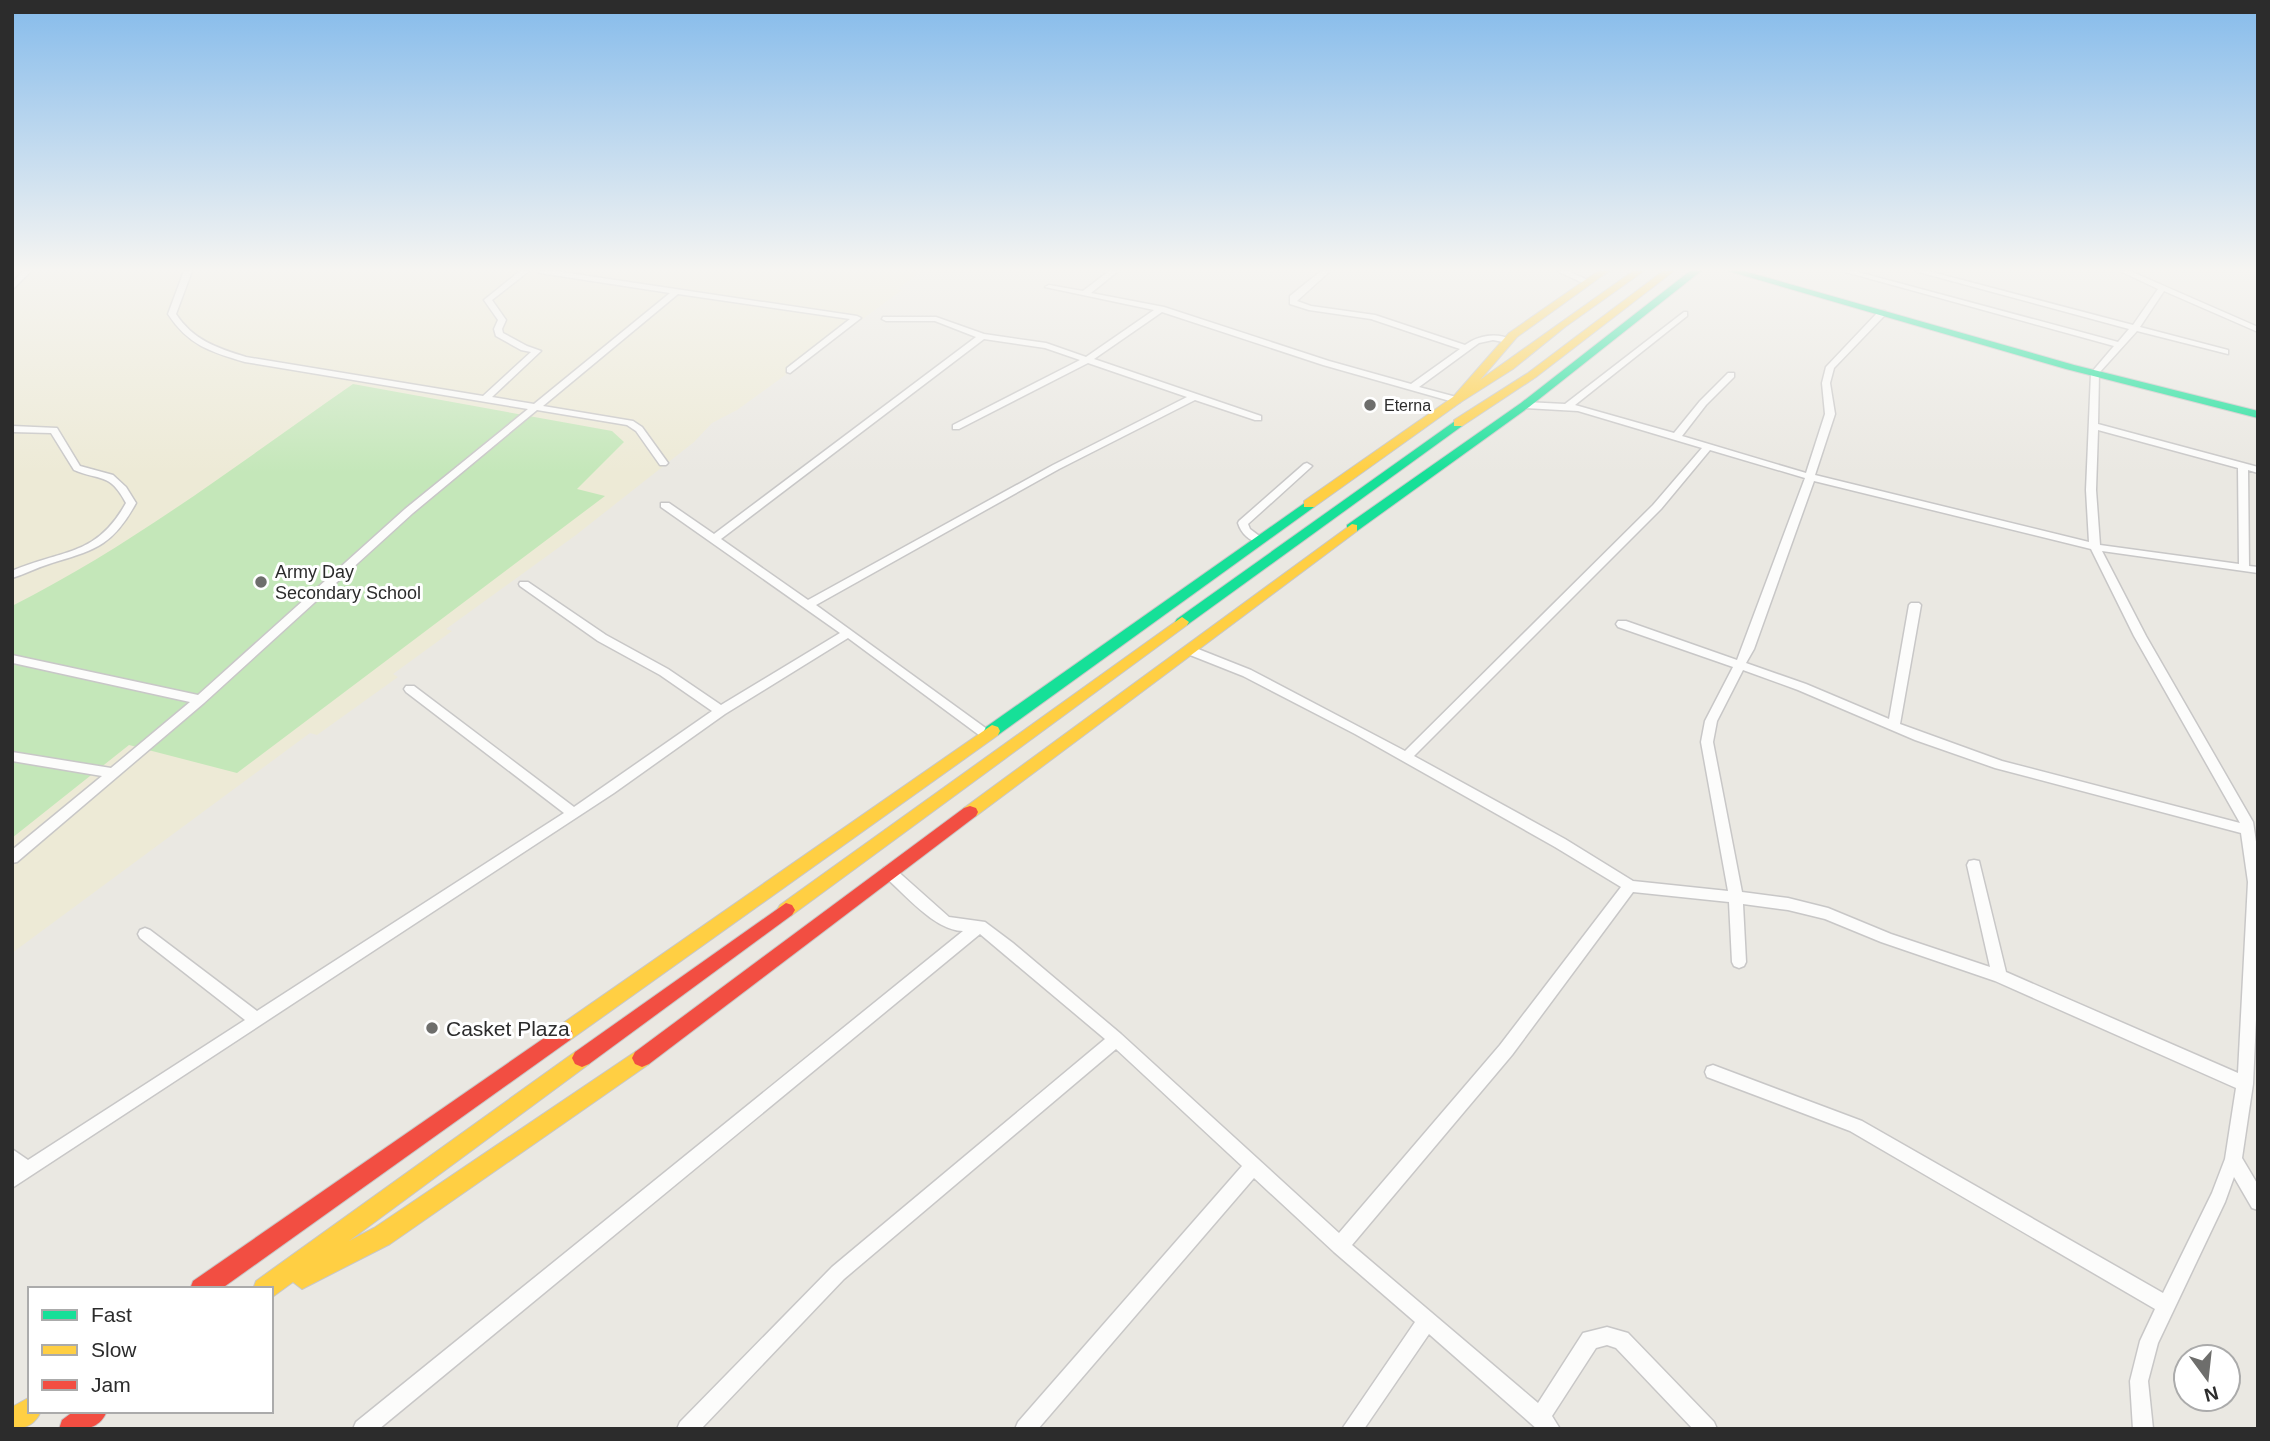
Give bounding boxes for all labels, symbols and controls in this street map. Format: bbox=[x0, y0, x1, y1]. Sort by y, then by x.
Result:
marker: Eterna bbox=[1362, 397, 1378, 413]
place label: Eterna bbox=[1384, 397, 1431, 414]
place label: Army Day Secondary School bbox=[275, 562, 421, 603]
marker: Army Day Secondary School bbox=[253, 574, 269, 590]
place label: Casket Plaza bbox=[446, 1017, 570, 1040]
marker: Casket Plaza bbox=[424, 1020, 440, 1036]
legend bbox=[28, 1287, 273, 1413]
text: Fast bbox=[91, 1303, 132, 1326]
text: Slow bbox=[91, 1338, 137, 1361]
north arrow bbox=[2172, 1343, 2242, 1413]
text: Jam bbox=[91, 1373, 131, 1396]
text: N bbox=[2202, 1382, 2221, 1406]

